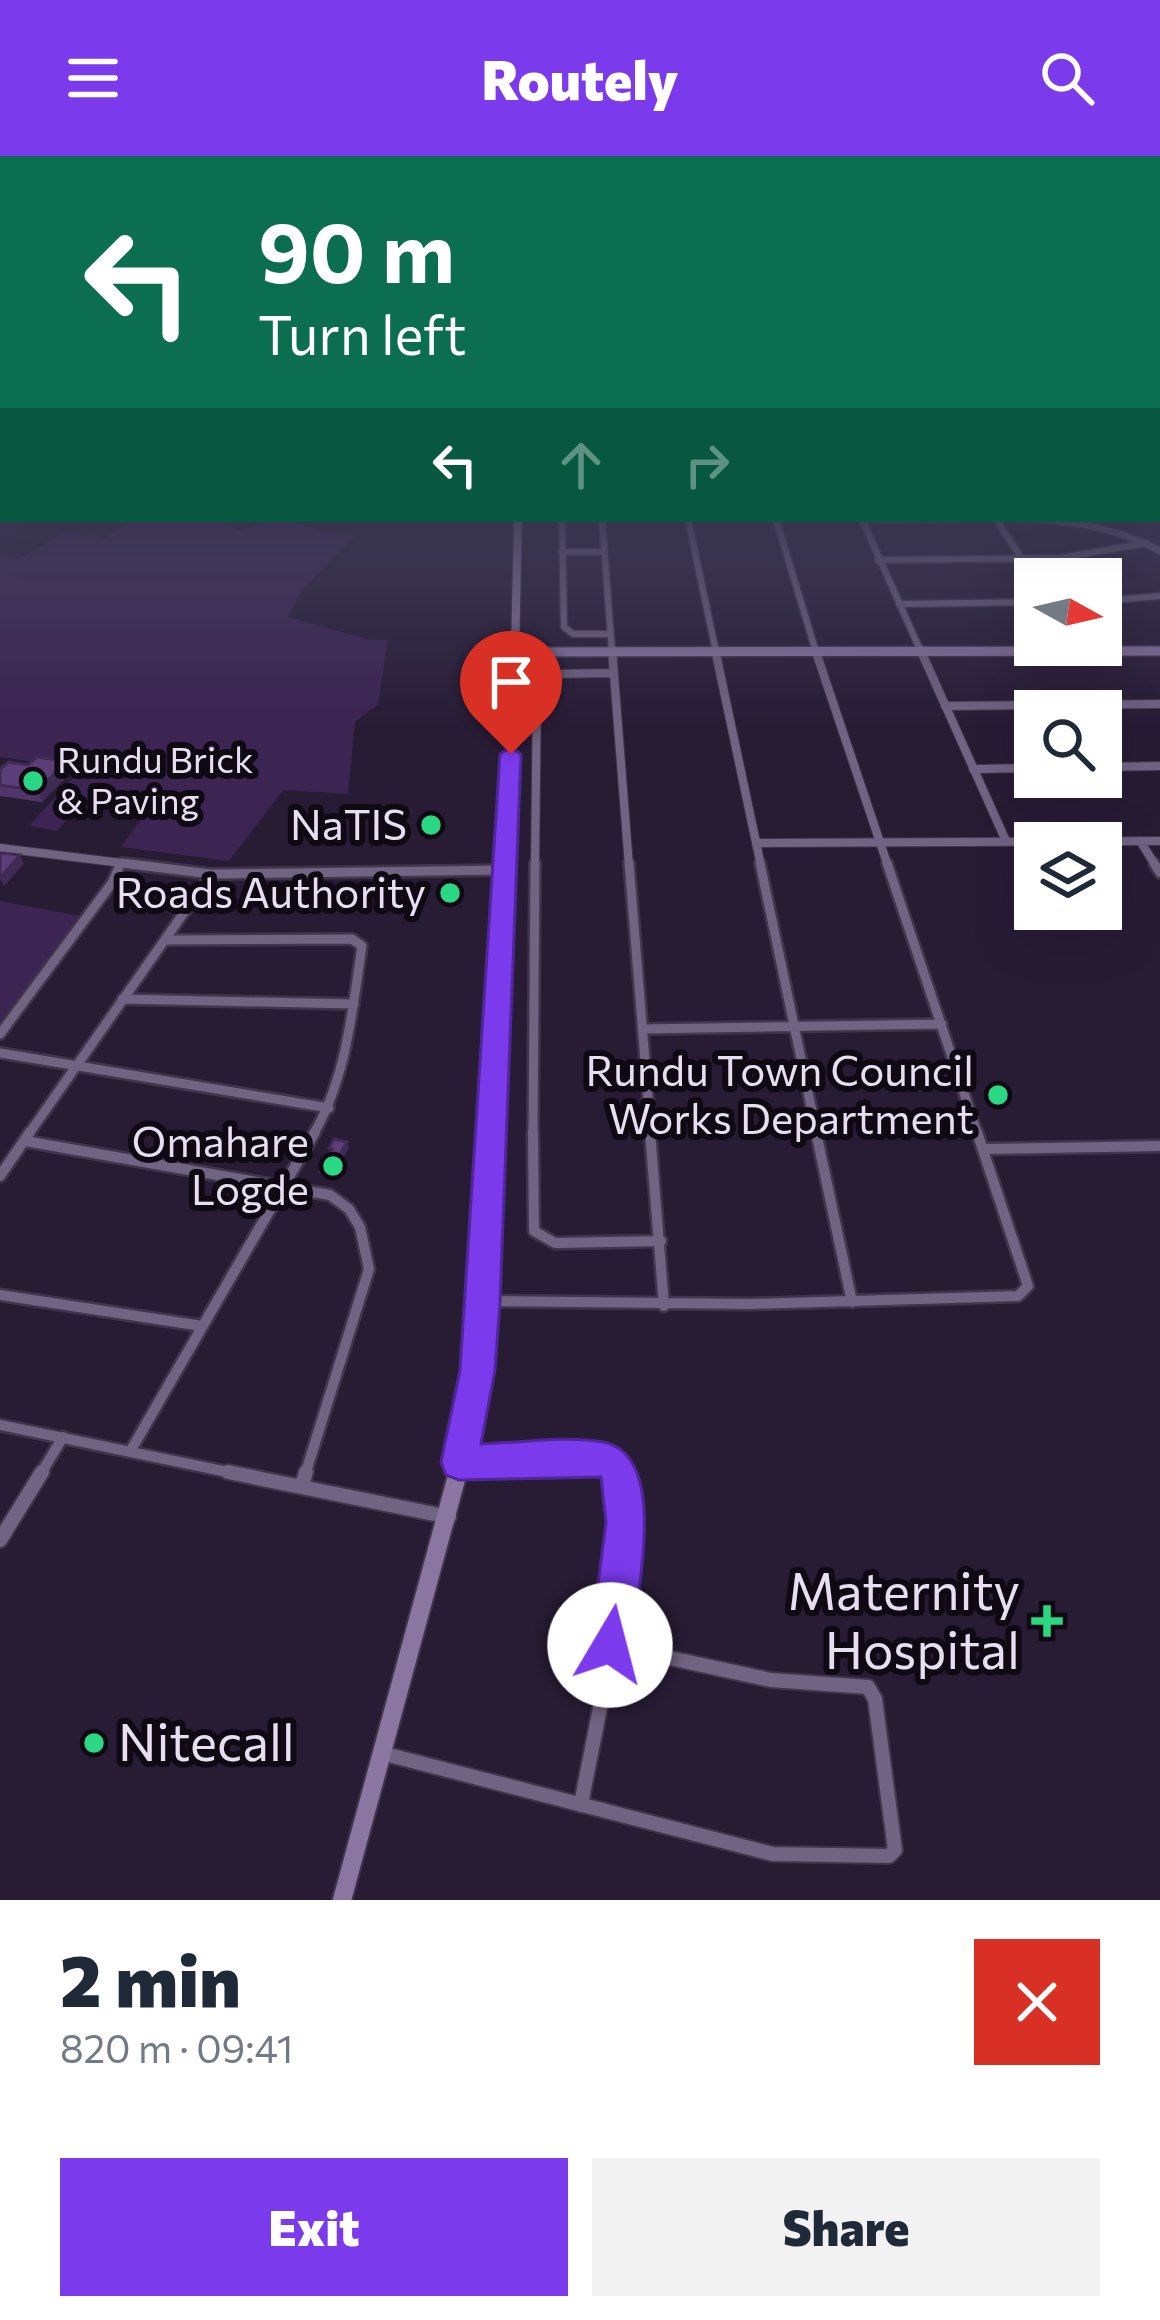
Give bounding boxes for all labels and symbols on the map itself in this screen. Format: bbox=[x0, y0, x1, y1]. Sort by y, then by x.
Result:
north arrow bbox=[1014, 558, 1122, 666]
pin bbox=[460, 631, 562, 754]
place label: Rundu Brick & Paving bbox=[57, 736, 254, 821]
marker: Rundu Brick & Paving bbox=[20, 768, 46, 794]
place label: NaTIS bbox=[290, 797, 407, 849]
marker: NaTIS bbox=[418, 812, 444, 838]
place label: Roads Authority bbox=[116, 865, 426, 917]
marker: Roads Authority bbox=[437, 880, 463, 906]
place label: Rundu Town Council Works Department bbox=[585, 1043, 974, 1143]
marker: Rundu Town Council Works Department bbox=[985, 1082, 1011, 1108]
place label: Omahare Logde bbox=[132, 1114, 309, 1214]
marker: Omahare Logde bbox=[320, 1153, 346, 1179]
place label: Maternity Hospital bbox=[788, 1558, 1020, 1680]
position arrow bbox=[547, 1582, 673, 1708]
marker: Maternity Hospital bbox=[1031, 1605, 1063, 1637]
place label: Nitecall bbox=[118, 1709, 295, 1772]
marker: Nitecall bbox=[81, 1730, 107, 1756]

